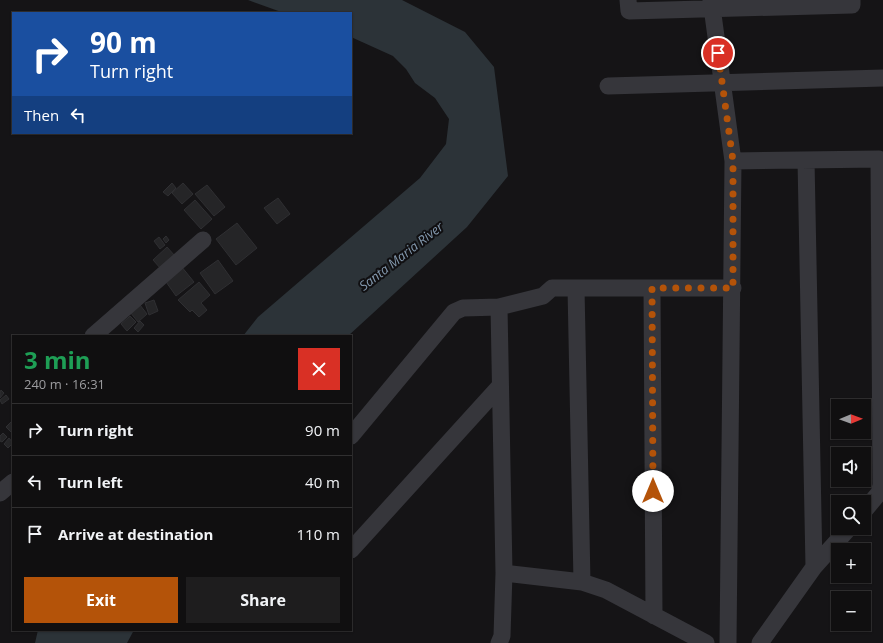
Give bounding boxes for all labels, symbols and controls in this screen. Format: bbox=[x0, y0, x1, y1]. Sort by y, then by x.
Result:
text: 90 m bbox=[90, 23, 157, 61]
icon: right bbox=[24, 28, 76, 80]
pin bbox=[701, 36, 735, 70]
icon: arrive bbox=[707, 42, 729, 64]
text: Turn right bbox=[90, 59, 173, 83]
icon: left bbox=[67, 104, 89, 126]
text: Then bbox=[24, 105, 59, 125]
water label: Santa Maria River bbox=[355, 217, 447, 295]
text: 3 min bbox=[24, 343, 91, 376]
button: close bbox=[298, 348, 340, 390]
text: 240 m · 16:31 bbox=[24, 375, 105, 393]
north arrow bbox=[831, 399, 871, 439]
map controls bbox=[831, 399, 871, 631]
icon: right bbox=[24, 419, 46, 441]
text: Turn right bbox=[58, 420, 133, 440]
text: 90 m bbox=[305, 420, 340, 440]
button: sound bbox=[831, 447, 871, 487]
position arrow bbox=[632, 470, 674, 512]
icon: left bbox=[24, 471, 46, 493]
text: Turn left bbox=[58, 472, 123, 492]
text: 40 m bbox=[305, 472, 340, 492]
button: search bbox=[831, 495, 871, 535]
icon: arrive bbox=[24, 523, 46, 545]
text: Arrive at destination bbox=[58, 524, 213, 544]
text: 110 m bbox=[296, 524, 340, 544]
button: + bbox=[831, 543, 871, 583]
button: Exit bbox=[24, 577, 178, 623]
button: Share bbox=[186, 577, 340, 623]
button: − bbox=[831, 591, 871, 631]

